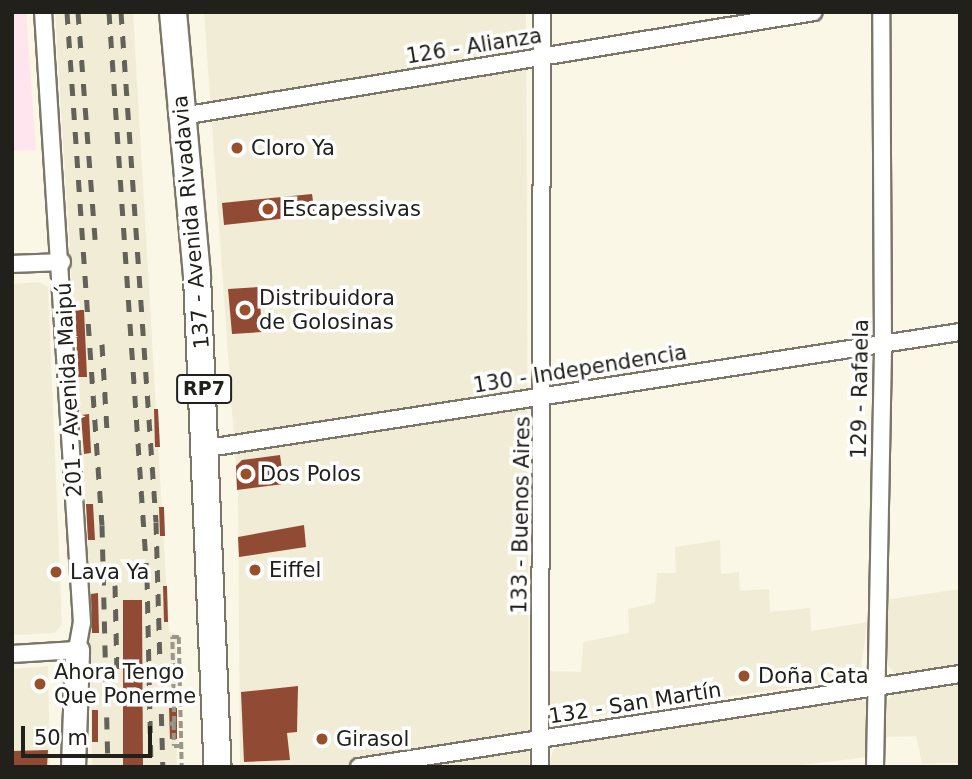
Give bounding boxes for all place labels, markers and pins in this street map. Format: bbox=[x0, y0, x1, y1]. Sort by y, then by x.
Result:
place label: Cloro Ya bbox=[251, 135, 335, 161]
marker: Cloro Ya bbox=[229, 140, 245, 156]
place label: Escapessivas bbox=[282, 196, 421, 222]
marker: Escapessivas bbox=[260, 201, 276, 217]
place label: Distribuidora de Golosinas bbox=[259, 285, 395, 335]
marker: Distribuidora de Golosinas bbox=[237, 302, 253, 318]
place label: Dos Polos bbox=[260, 461, 361, 487]
marker: Dos Polos bbox=[238, 466, 254, 482]
place label: Eiffel bbox=[269, 557, 321, 583]
place label: Lava Ya bbox=[70, 559, 149, 585]
marker: Eiffel bbox=[247, 562, 263, 578]
marker: Lava Ya bbox=[48, 564, 64, 580]
place label: Ahora Tengo Que Ponerme bbox=[54, 659, 196, 709]
place label: Doña Cata bbox=[758, 663, 869, 689]
marker: Doña Cata bbox=[736, 668, 752, 684]
marker: Ahora Tengo Que Ponerme bbox=[32, 676, 48, 692]
place label: Girasol bbox=[336, 726, 409, 752]
marker: Girasol bbox=[314, 731, 330, 747]

